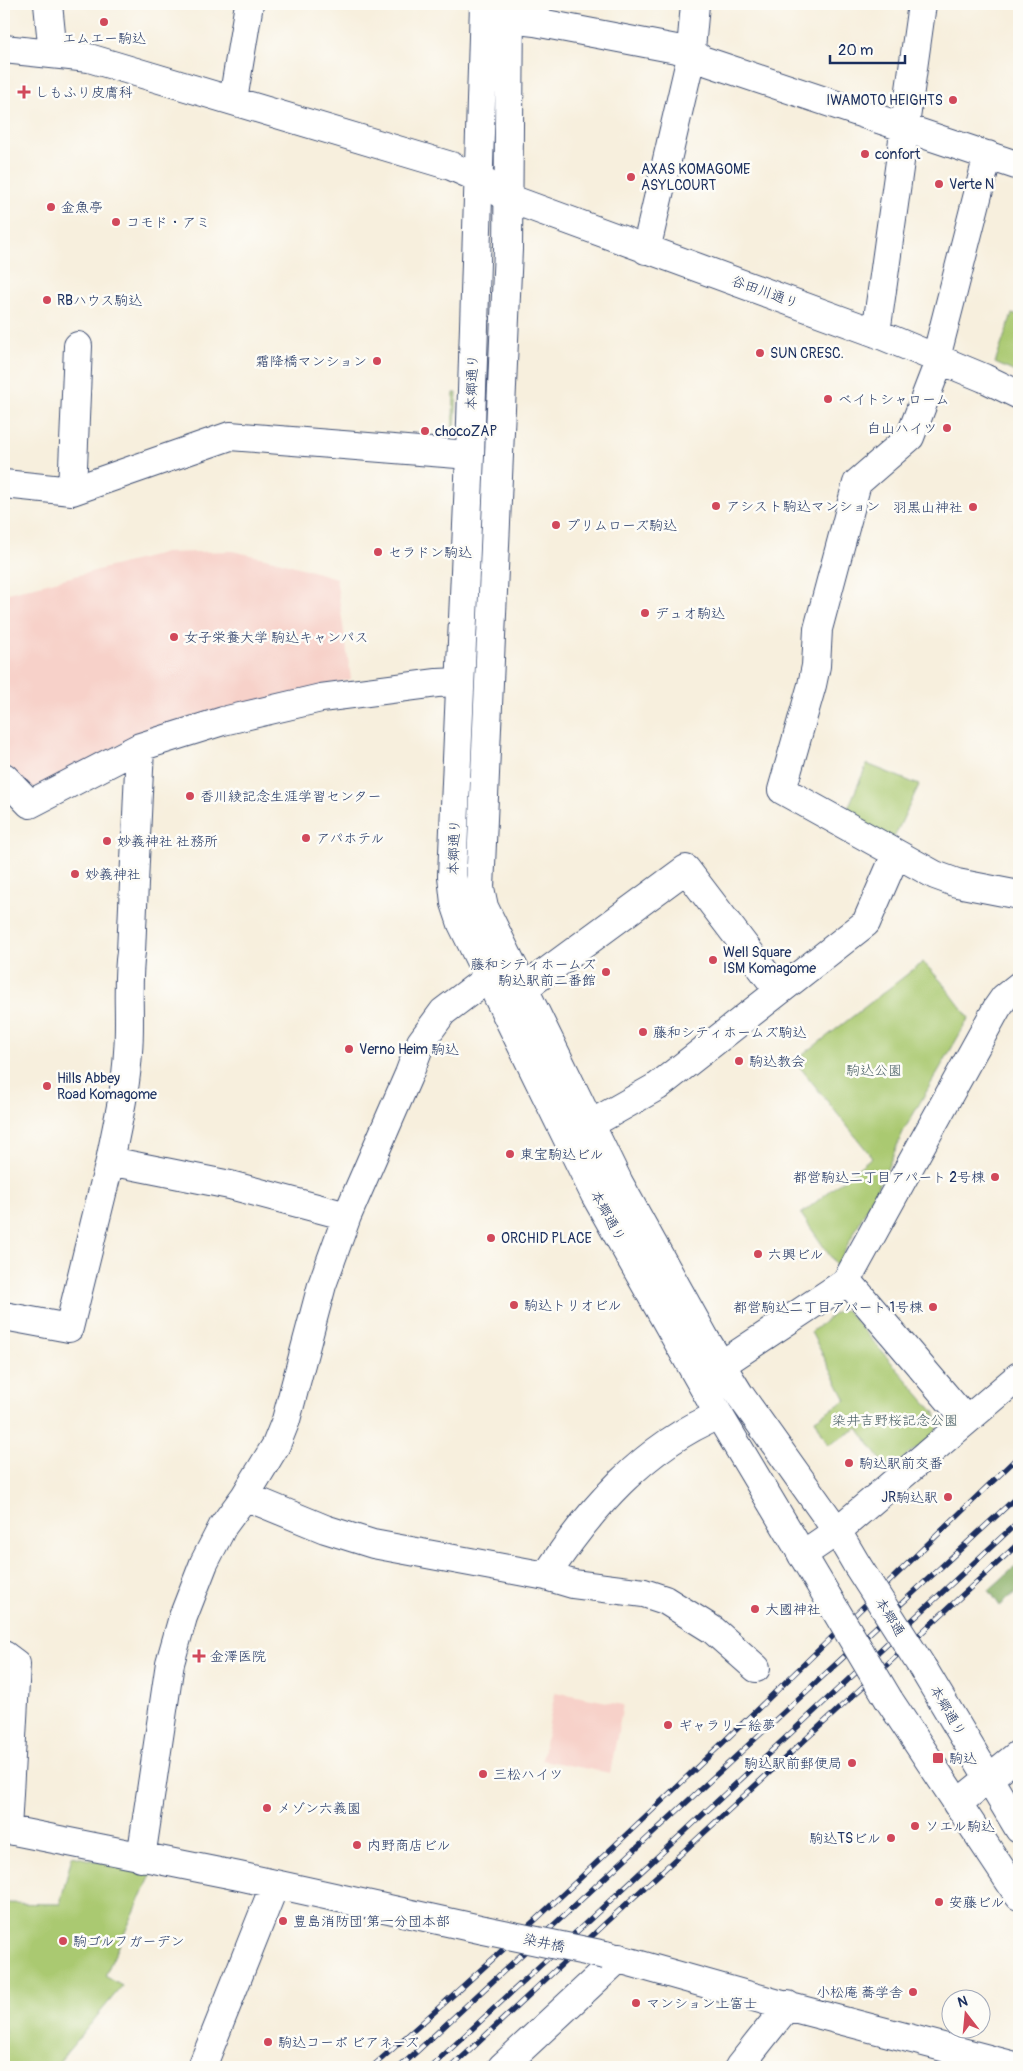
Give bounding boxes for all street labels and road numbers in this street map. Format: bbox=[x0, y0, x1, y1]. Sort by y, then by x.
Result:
street label: 谷田川通り bbox=[729, 272, 801, 312]
street label: 本郷通り bbox=[463, 354, 481, 410]
street label: 本郷通り bbox=[445, 819, 463, 875]
street label: 本郷通り bbox=[587, 1187, 629, 1245]
street label: 本郷通 bbox=[872, 1595, 908, 1639]
street label: 本郷通り bbox=[927, 1683, 969, 1739]
street label: 染井橋 bbox=[522, 1930, 566, 1956]

